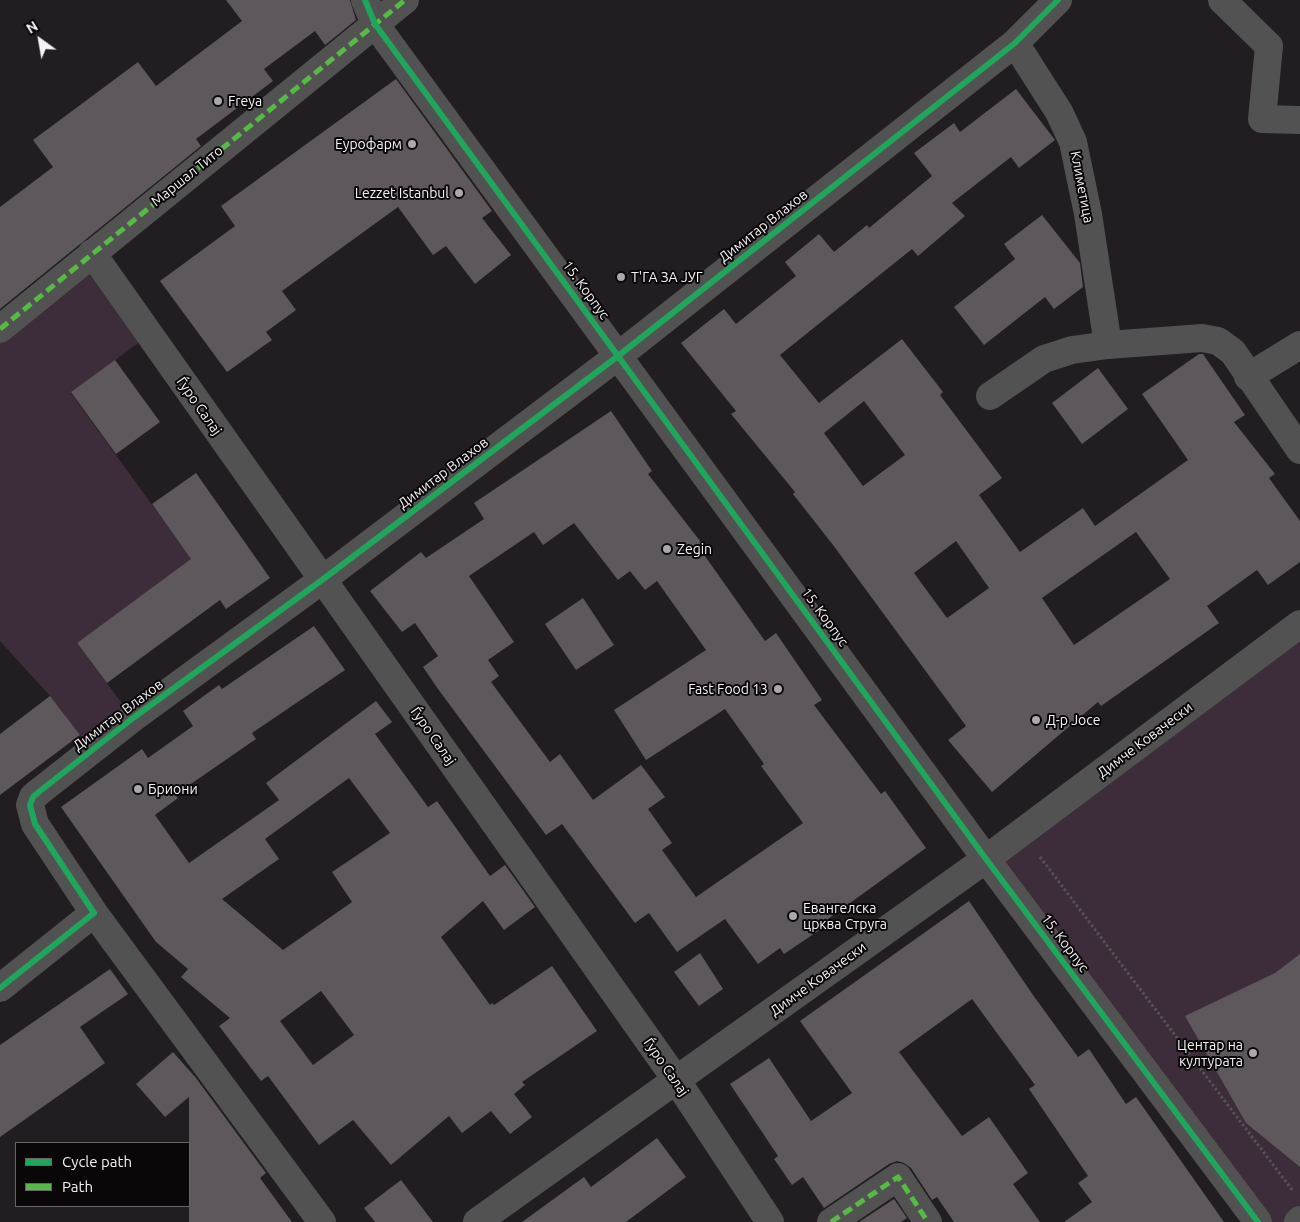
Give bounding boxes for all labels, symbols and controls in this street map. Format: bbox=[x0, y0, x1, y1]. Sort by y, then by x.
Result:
north arrow bbox=[15, 15, 65, 65]
text: N bbox=[23, 18, 41, 37]
place label: Freya bbox=[228, 93, 262, 109]
marker: Freya bbox=[212, 95, 224, 107]
place label: Еурофарм bbox=[335, 136, 402, 152]
marker: Еурофарм bbox=[406, 138, 418, 150]
street label: Маршал Тито bbox=[148, 142, 226, 210]
street label: Климетица bbox=[1067, 150, 1097, 224]
place label: Lezzet Istanbul bbox=[355, 185, 449, 201]
street label: Димитар Влахов bbox=[715, 186, 811, 266]
marker: Lezzet Istanbul bbox=[453, 187, 465, 199]
street label: 15. Корпус bbox=[559, 257, 613, 323]
place label: Т'ГА ЗА ЈУГ bbox=[631, 269, 703, 285]
marker: Т'ГА ЗА ЈУГ bbox=[615, 271, 627, 283]
street label: Ѓуро Салај bbox=[173, 374, 225, 438]
street label: Димитар Влахов bbox=[395, 434, 491, 512]
place label: Zegin bbox=[677, 541, 712, 557]
marker: Zegin bbox=[661, 543, 673, 555]
street label: 15. Корпус bbox=[798, 584, 852, 650]
street label: Димитар Влахов bbox=[70, 676, 166, 754]
place label: Fast Food 13 bbox=[688, 681, 768, 697]
marker: Fast Food 13 bbox=[772, 683, 784, 695]
street label: Димче Ковачески bbox=[1094, 699, 1196, 781]
street label: Ѓуро Салај bbox=[407, 704, 459, 768]
place label: Д-р Јосе bbox=[1046, 712, 1101, 728]
marker: Д-р Јосе bbox=[1030, 714, 1042, 726]
place label: Бриони bbox=[148, 781, 198, 797]
marker: Бриони bbox=[132, 783, 144, 795]
place label: Евангелска црква Струга bbox=[803, 900, 887, 932]
marker: Евангелска црква Струга bbox=[787, 910, 799, 922]
street label: 15. Корпус bbox=[1038, 911, 1092, 975]
street label: Димче Ковачески bbox=[767, 938, 869, 1020]
street label: Ѓуро Салај bbox=[640, 1035, 692, 1099]
place label: Центар на културата bbox=[1177, 1037, 1243, 1070]
marker: Центар на културата bbox=[1247, 1047, 1259, 1059]
legend bbox=[15, 1142, 190, 1207]
text: Cycle path bbox=[62, 1153, 132, 1170]
text: Path bbox=[62, 1178, 93, 1195]

